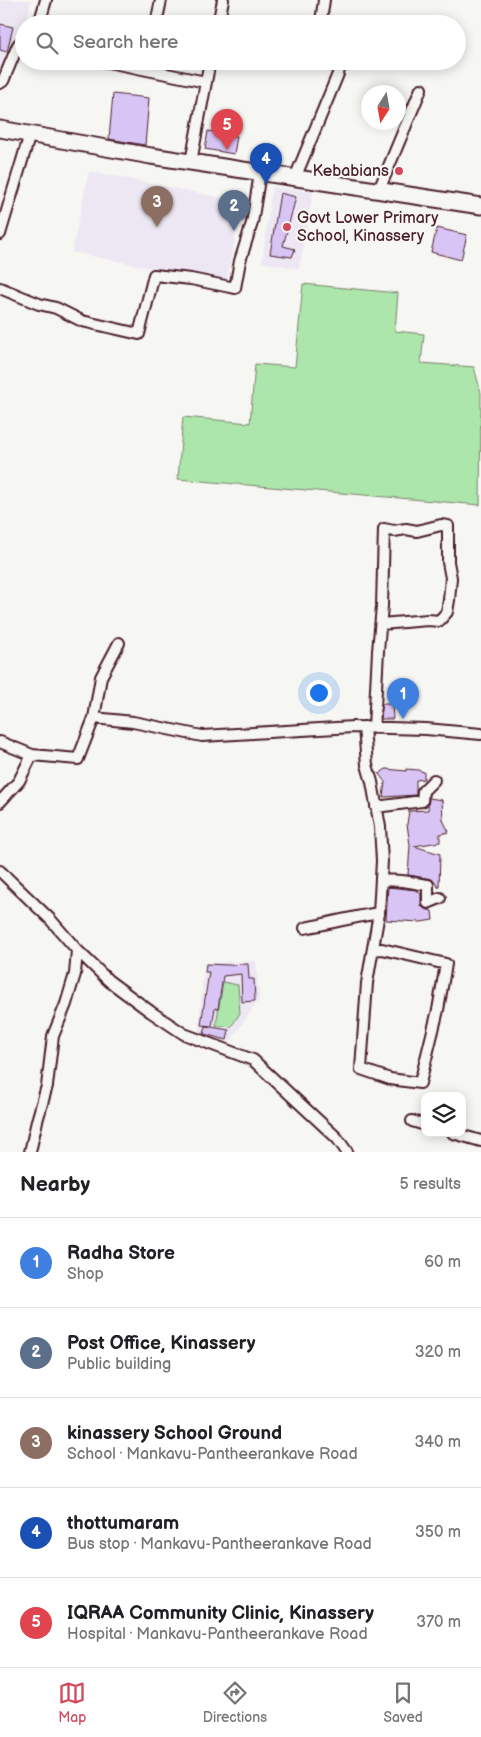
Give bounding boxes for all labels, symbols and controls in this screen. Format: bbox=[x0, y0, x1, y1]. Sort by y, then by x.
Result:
search box bbox=[15, 15, 466, 70]
icon: search bbox=[33, 29, 61, 57]
text: Search here bbox=[73, 31, 178, 54]
north arrow bbox=[361, 85, 406, 130]
pin: 5 bbox=[211, 109, 243, 150]
pin: 4 bbox=[250, 143, 282, 184]
place label: Kebabians bbox=[313, 162, 389, 181]
marker: Kebabians bbox=[393, 165, 405, 177]
pin: 3 bbox=[141, 186, 173, 227]
pin: 2 bbox=[218, 190, 250, 231]
place label: Govt Lower Primary School, Kinassery bbox=[297, 209, 439, 246]
marker: Govt Lower Primary School, Kinassery bbox=[281, 221, 293, 233]
pin: 1 bbox=[387, 678, 419, 719]
your location bbox=[306, 680, 332, 706]
map controls bbox=[421, 1092, 466, 1137]
button: layers bbox=[421, 1092, 466, 1137]
text: Nearby bbox=[20, 1172, 90, 1197]
text: 5 results bbox=[399, 1175, 461, 1194]
text: Radha Store bbox=[67, 1242, 175, 1265]
text: 1 bbox=[33, 1253, 39, 1272]
text: 60 m bbox=[424, 1253, 461, 1272]
text: Shop bbox=[67, 1265, 104, 1284]
text: Post Office, Kinassery bbox=[67, 1332, 255, 1355]
text: 2 bbox=[31, 1343, 41, 1362]
text: 320 m bbox=[415, 1343, 461, 1362]
text: Public building bbox=[67, 1355, 171, 1374]
text: kinassery School Ground bbox=[67, 1422, 282, 1445]
text: 3 bbox=[31, 1433, 41, 1452]
text: 340 m bbox=[414, 1433, 461, 1452]
text: School · Mankavu-Pantheerankave Road bbox=[67, 1445, 358, 1464]
text: thottumaram bbox=[67, 1512, 179, 1535]
text: 4 bbox=[31, 1523, 41, 1542]
text: 350 m bbox=[415, 1523, 461, 1542]
text: Bus stop · Mankavu-Pantheerankave Road bbox=[67, 1535, 372, 1554]
text: IQRAA Community Clinic, Kinassery bbox=[67, 1602, 374, 1625]
text: 5 bbox=[31, 1613, 41, 1632]
text: 370 m bbox=[416, 1613, 461, 1632]
text: Hospital · Mankavu-Pantheerankave Road bbox=[67, 1625, 368, 1644]
tab: Map bbox=[58, 1679, 86, 1726]
tab: Directions bbox=[203, 1679, 267, 1726]
tab: Saved bbox=[383, 1679, 423, 1726]

